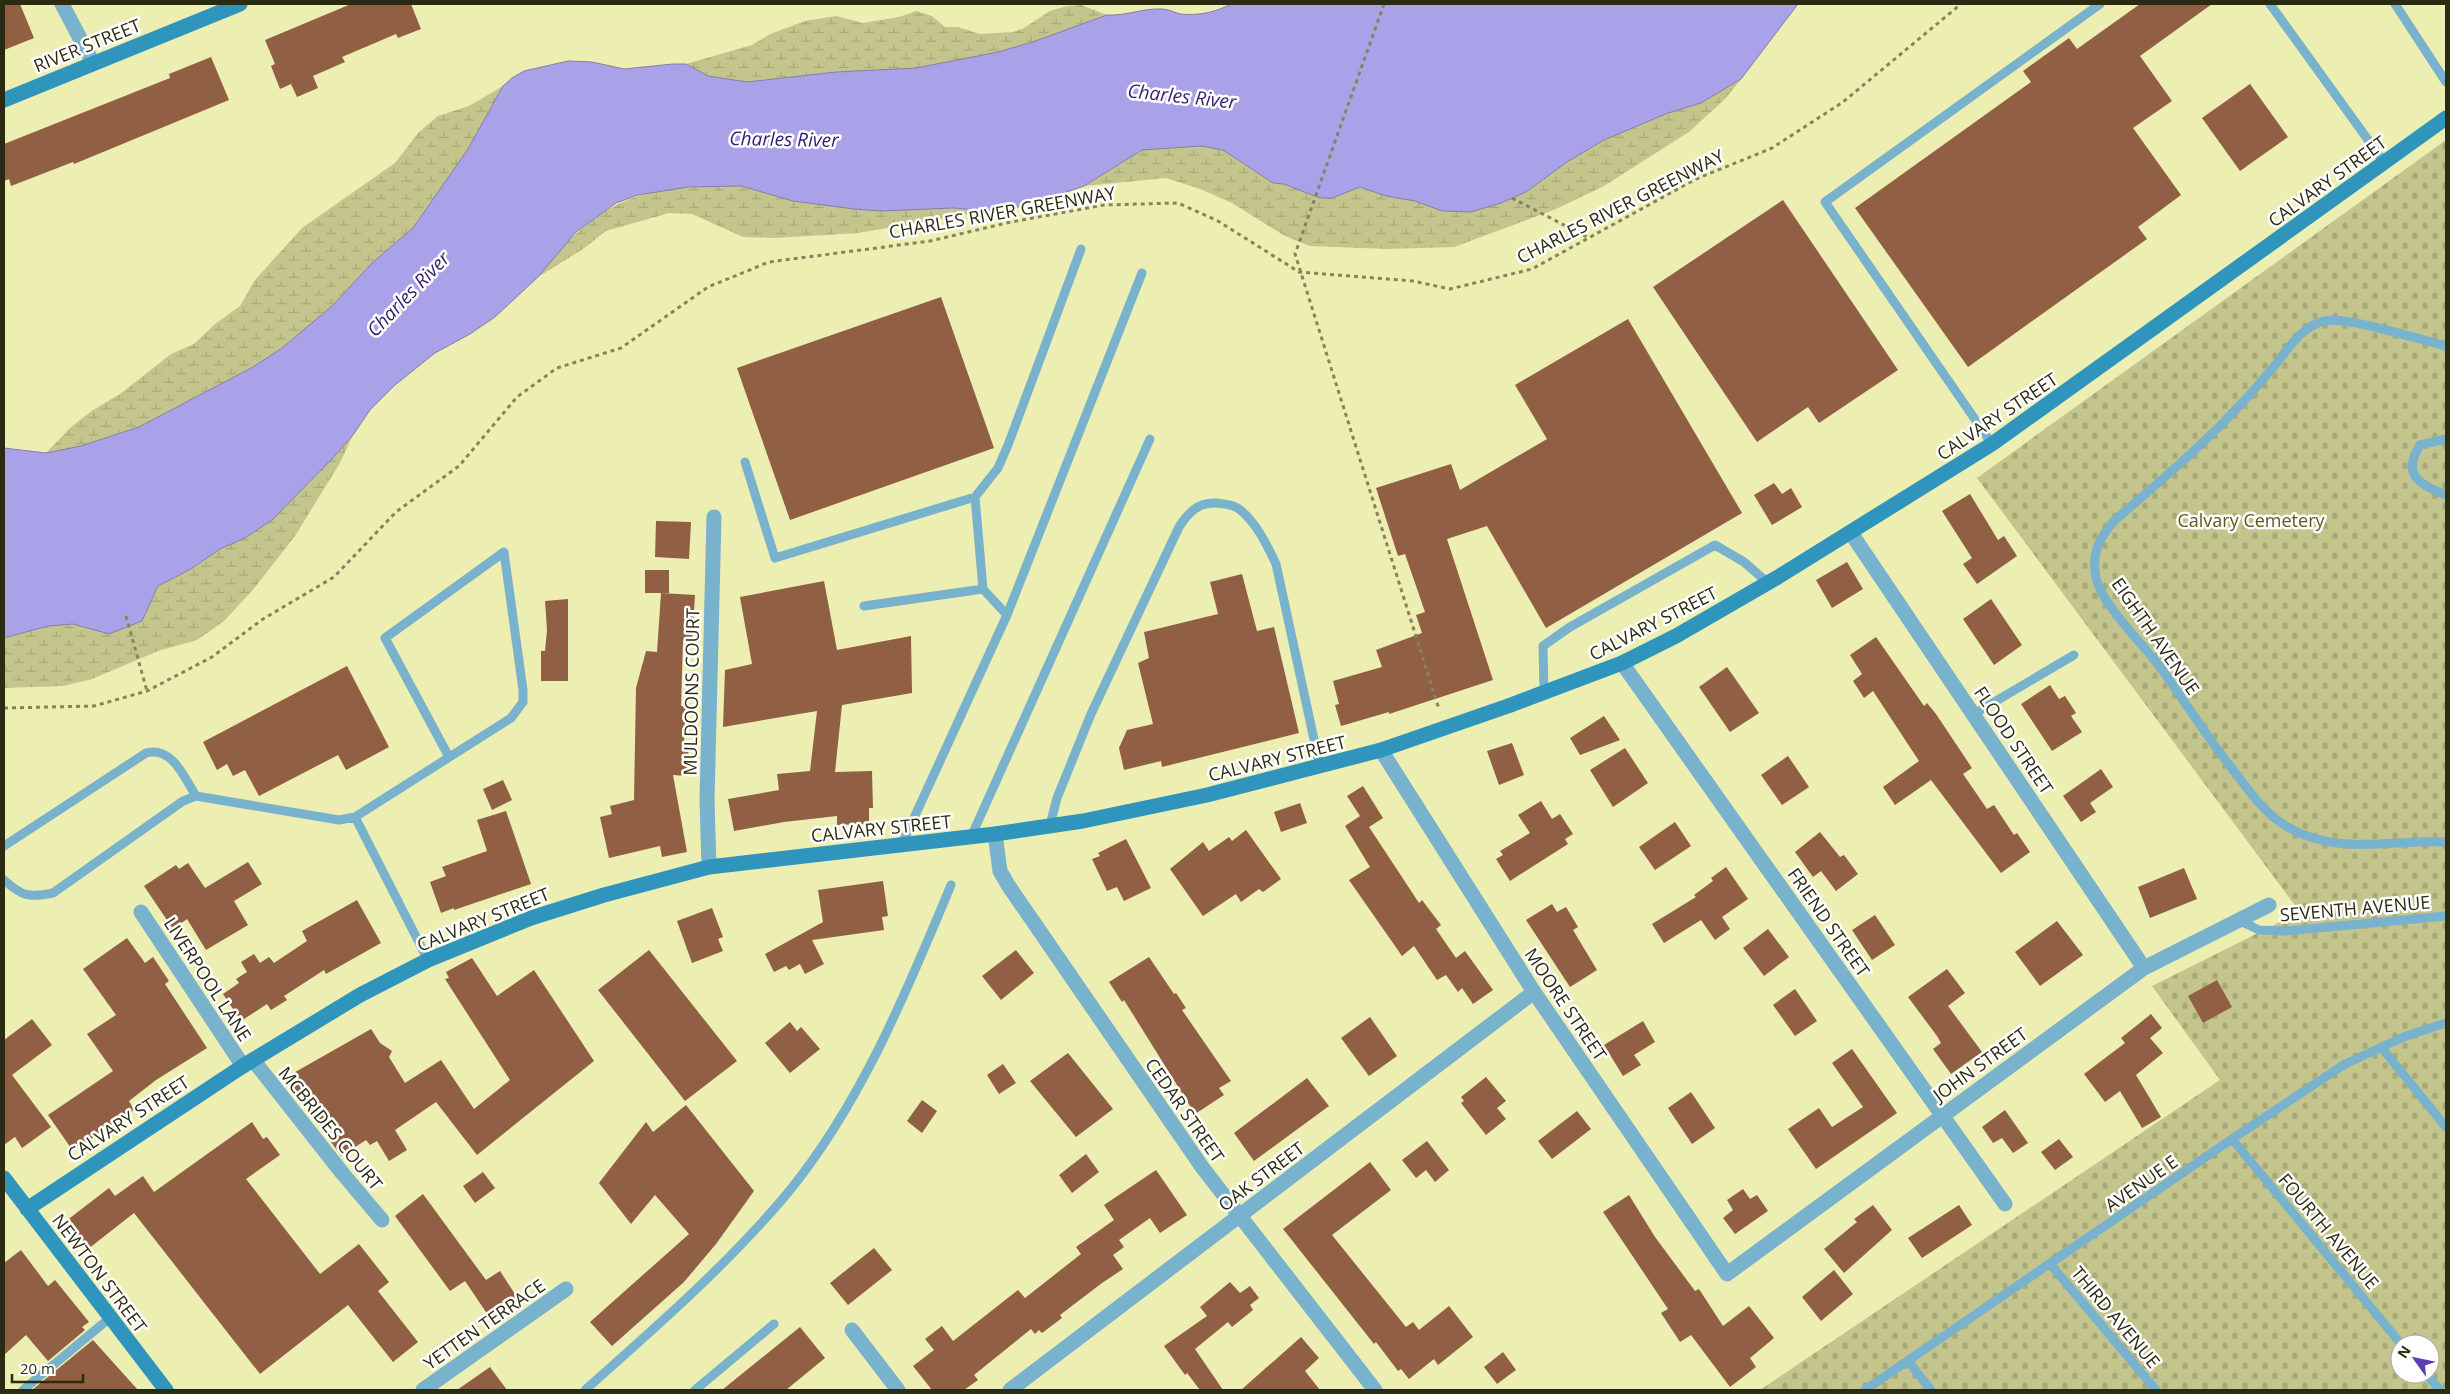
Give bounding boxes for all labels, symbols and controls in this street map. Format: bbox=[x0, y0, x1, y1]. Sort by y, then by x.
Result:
street label: RIVER STREET bbox=[30, 13, 144, 77]
water label: Charles River bbox=[1126, 77, 1239, 115]
water label: Charles River bbox=[729, 125, 840, 153]
street label: CALVARY STREET bbox=[2263, 130, 2391, 232]
street label: CHARLES RIVER GREENWAY bbox=[1512, 143, 1729, 269]
street label: CHARLES RIVER GREENWAY bbox=[887, 180, 1118, 244]
water label: Charles River bbox=[361, 245, 456, 342]
street label: CALVARY STREET bbox=[1932, 367, 2062, 465]
park label: Calvary Cemetery bbox=[2177, 508, 2326, 532]
street label: EIGHTH AVENUE bbox=[2107, 573, 2205, 699]
street label: CALVARY STREET bbox=[1585, 580, 1721, 666]
street label: MULDOONS COURT bbox=[678, 608, 704, 776]
street label: FLOOD STREET bbox=[1969, 681, 2059, 799]
street label: CALVARY STREET bbox=[1206, 729, 1348, 787]
street label: CALVARY STREET bbox=[810, 809, 952, 847]
street label: FRIEND STREET bbox=[1783, 863, 1875, 981]
street label: CALVARY STREET bbox=[413, 881, 553, 957]
street label: SEVENTH AVENUE bbox=[2279, 889, 2431, 927]
street label: LIVERPOOL LANE bbox=[159, 912, 257, 1046]
street label: MOORE STREET bbox=[1519, 943, 1613, 1065]
street label: JOHN STREET bbox=[1926, 1022, 2032, 1108]
street label: CEDAR STREET bbox=[1140, 1053, 1230, 1167]
street label: MCBRIDES COURT bbox=[274, 1061, 388, 1195]
street label: CALVARY STREET bbox=[62, 1070, 194, 1166]
street label: OAK STREET bbox=[1213, 1136, 1309, 1216]
street label: AVENUE E bbox=[2100, 1149, 2182, 1217]
street label: FOURTH AVENUE bbox=[2273, 1168, 2385, 1294]
street label: NEWTON STREET bbox=[47, 1209, 153, 1337]
street label: THIRD AVENUE bbox=[2066, 1261, 2166, 1373]
street label: YETTEN TERRACE bbox=[419, 1273, 549, 1375]
north arrow bbox=[2390, 1334, 2440, 1384]
text: N bbox=[2393, 1342, 2415, 1362]
scale bar bbox=[12, 1352, 84, 1384]
text: 20 m bbox=[20, 1358, 55, 1378]

